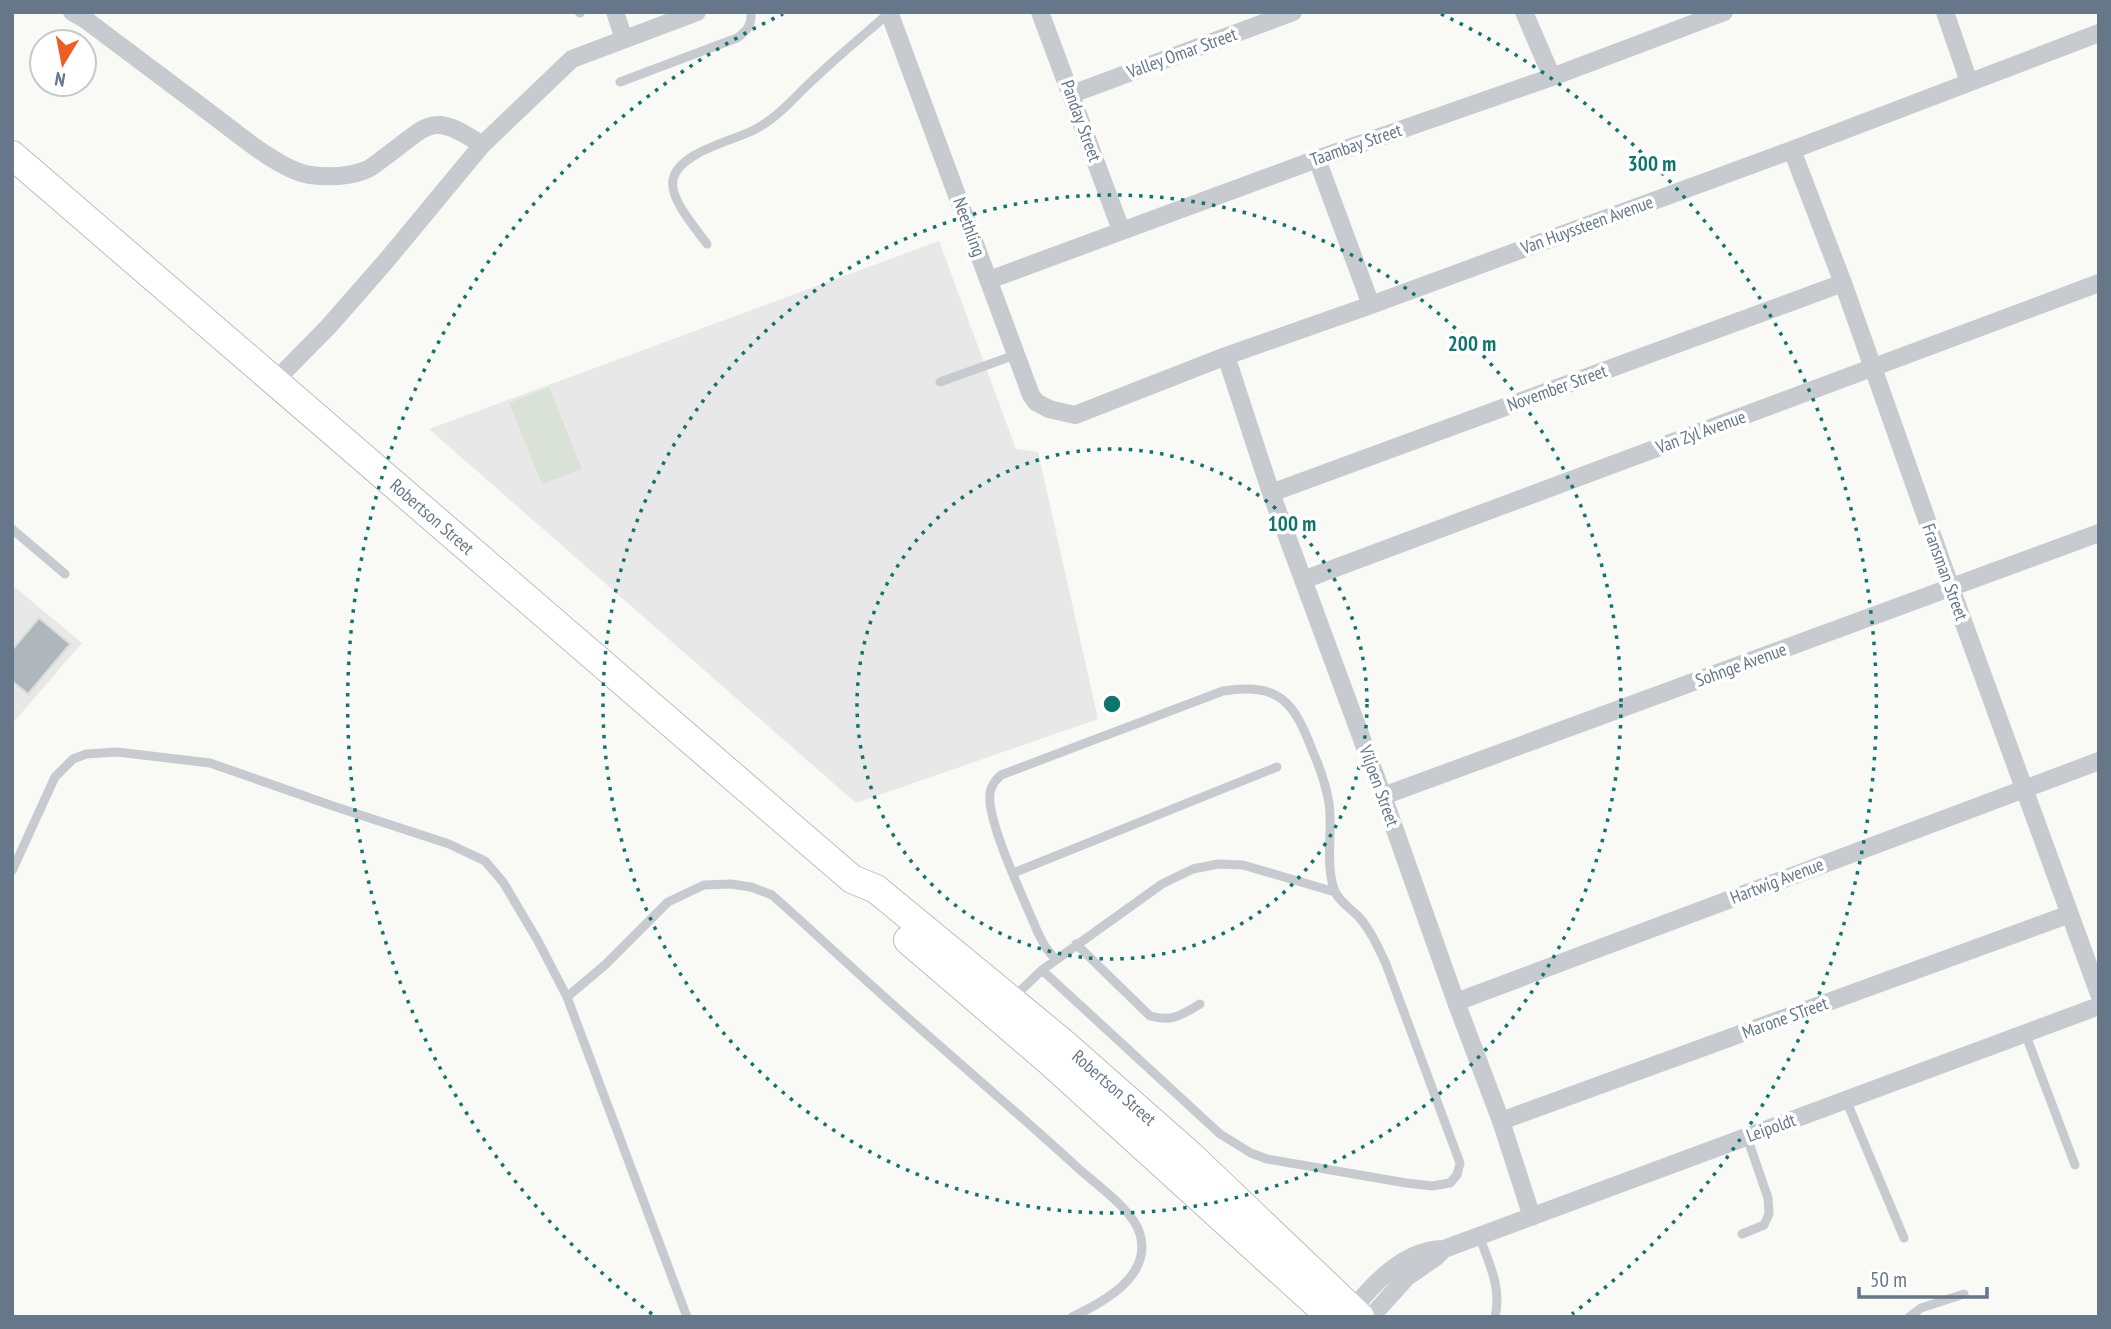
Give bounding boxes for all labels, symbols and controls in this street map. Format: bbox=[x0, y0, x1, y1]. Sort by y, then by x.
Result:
street label: Valley Omar Street bbox=[1123, 22, 1240, 83]
north arrow bbox=[28, 28, 98, 98]
text: N bbox=[53, 67, 67, 92]
street label: Panday Street bbox=[1056, 77, 1107, 165]
street label: Taambay Street bbox=[1307, 118, 1405, 171]
text: 300 m bbox=[1628, 150, 1676, 177]
street label: Van Huyssteen Avenue bbox=[1517, 190, 1656, 259]
street label: Neethling bbox=[948, 194, 991, 259]
text: 200 m bbox=[1448, 330, 1496, 357]
street label: November Street bbox=[1504, 359, 1610, 416]
street label: Van Zyl Avenue bbox=[1652, 405, 1749, 459]
street label: Robertson Street bbox=[385, 474, 479, 559]
text: 100 m bbox=[1268, 510, 1316, 537]
street label: Fransman Street bbox=[1917, 520, 1974, 623]
street label: Sohnge Avenue bbox=[1692, 637, 1790, 692]
centre of rings bbox=[1100, 692, 1124, 716]
street label: Viljoen Street bbox=[1354, 741, 1405, 830]
street label: Hartwig Avenue bbox=[1727, 852, 1827, 909]
street label: Marone STreet bbox=[1739, 991, 1831, 1044]
street label: Robertson Street bbox=[1067, 1045, 1161, 1130]
street label: Leipoldt bbox=[1743, 1108, 1799, 1147]
scale bar bbox=[1859, 1256, 1987, 1300]
text: 50 m bbox=[1870, 1266, 1907, 1293]

